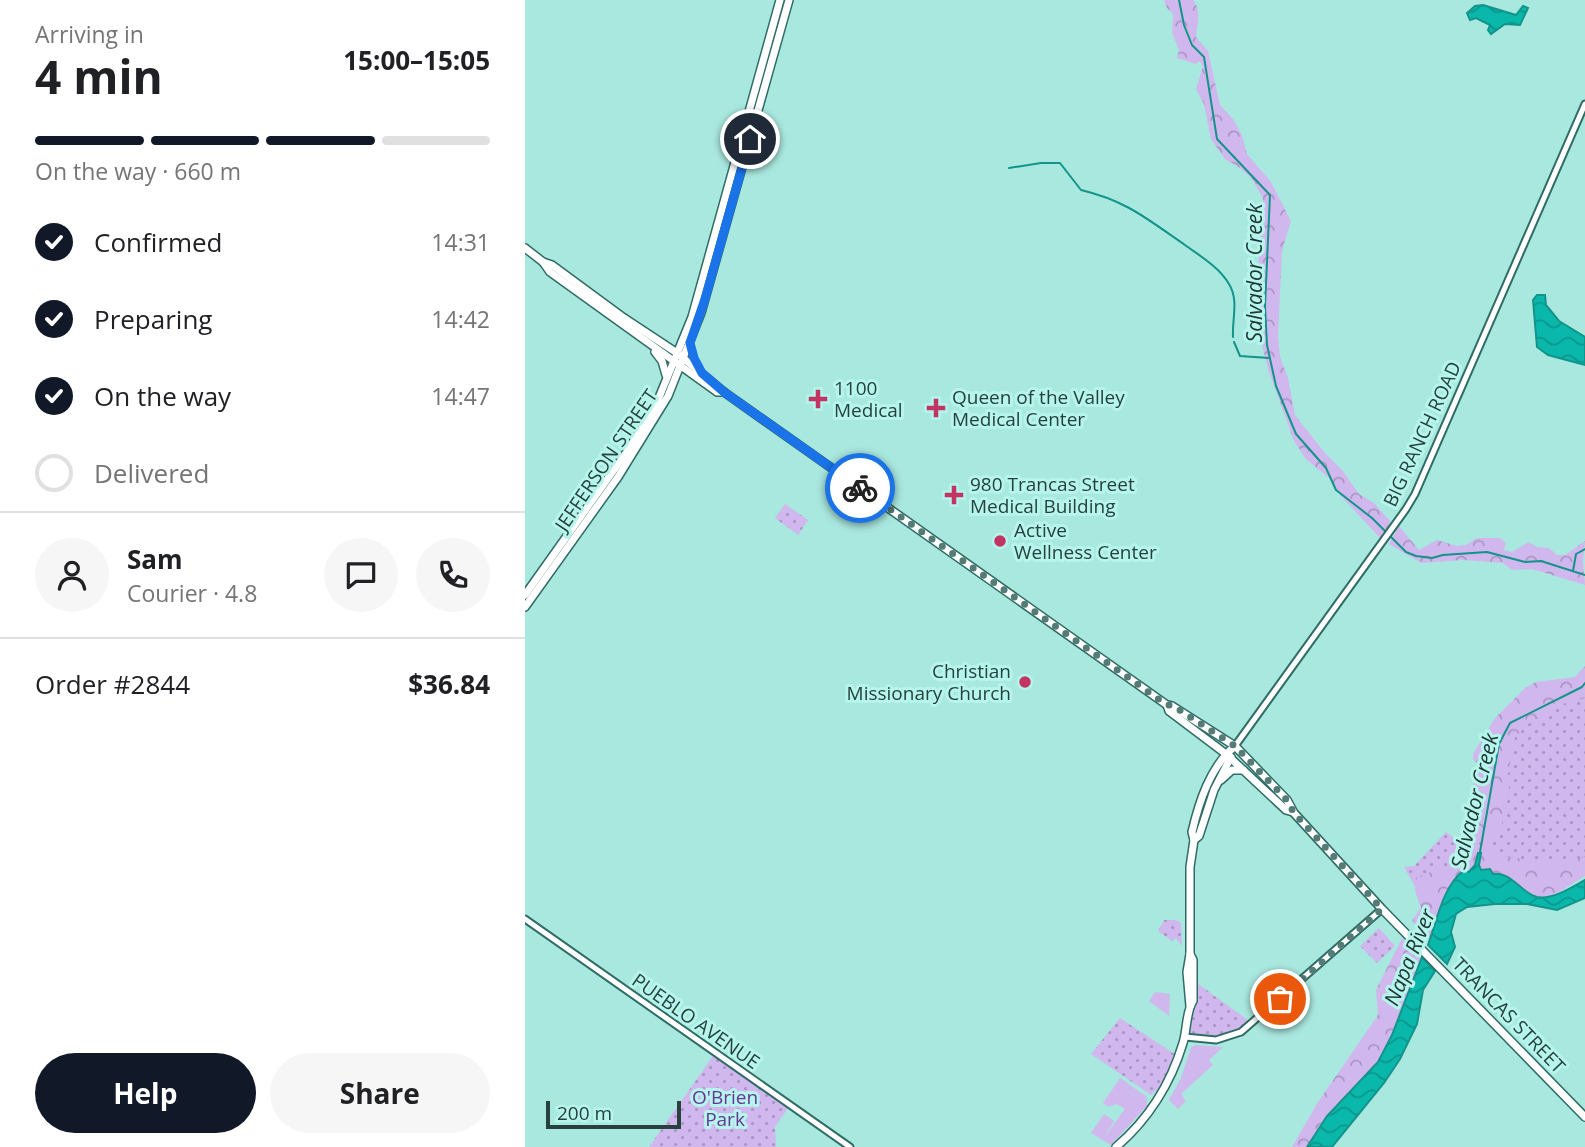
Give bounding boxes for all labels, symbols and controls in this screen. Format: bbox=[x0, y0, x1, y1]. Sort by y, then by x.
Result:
text: Arriving in bbox=[35, 18, 144, 50]
text: 15:00–15:05 bbox=[343, 42, 490, 78]
text: 4 min bbox=[35, 45, 163, 107]
pin bbox=[720, 109, 780, 169]
icon: home bbox=[731, 120, 769, 158]
text: On the way · 660 m bbox=[35, 155, 241, 187]
water label: Salvador Creek bbox=[1240, 203, 1268, 342]
icon: check bbox=[35, 223, 73, 261]
text: Confirmed bbox=[94, 224, 222, 260]
text: 14:31 bbox=[431, 226, 490, 258]
icon: check bbox=[35, 300, 73, 338]
text: Preparing bbox=[94, 301, 212, 337]
text: 14:42 bbox=[431, 303, 490, 335]
street label: BIG RANCH ROAD bbox=[1377, 357, 1467, 511]
place label: 1100 Medical bbox=[834, 375, 903, 423]
icon: check bbox=[35, 377, 73, 415]
text: On the way bbox=[94, 378, 231, 414]
text: 14:47 bbox=[431, 380, 490, 412]
street label: JEFFERSON STREET bbox=[548, 383, 664, 538]
place label: Queen of the Valley Medical Center bbox=[952, 384, 1125, 432]
marker: 1100 Medical bbox=[808, 389, 828, 409]
marker: Queen of the Valley Medical Center bbox=[926, 398, 946, 418]
courier bbox=[825, 453, 895, 523]
text: Delivered bbox=[94, 455, 209, 491]
icon: bike bbox=[841, 469, 879, 507]
place label: 980 Trancas Street Medical Building bbox=[970, 471, 1135, 519]
marker: 980 Trancas Street Medical Building bbox=[944, 485, 964, 505]
place label: Active Wellness Center bbox=[1014, 517, 1157, 565]
marker: Active Wellness Center bbox=[992, 533, 1008, 549]
button: person bbox=[35, 538, 109, 612]
button: chat bbox=[324, 538, 398, 612]
button: phone bbox=[416, 538, 490, 612]
text: Sam bbox=[127, 541, 183, 577]
text: Courier · 4.8 bbox=[127, 577, 257, 609]
place label: Christian Missionary Church bbox=[847, 658, 1011, 706]
text: Order #2844 bbox=[35, 666, 190, 702]
text: $36.84 bbox=[408, 666, 490, 702]
marker: Christian Missionary Church bbox=[1017, 674, 1033, 690]
water label: Salvador Creek bbox=[1444, 730, 1505, 872]
water label: Napa River bbox=[1377, 904, 1441, 1009]
street label: TRANCAS STREET bbox=[1447, 951, 1572, 1079]
street label: PUEBLO AVENUE bbox=[627, 967, 765, 1075]
pin bbox=[1250, 969, 1310, 1029]
icon: bag bbox=[1261, 980, 1299, 1018]
button: Help bbox=[35, 1053, 256, 1133]
button: Share bbox=[270, 1053, 490, 1133]
park label: O'Brien Park bbox=[692, 1084, 758, 1132]
scale bar bbox=[546, 1098, 681, 1130]
text: 200 m bbox=[557, 1100, 612, 1126]

